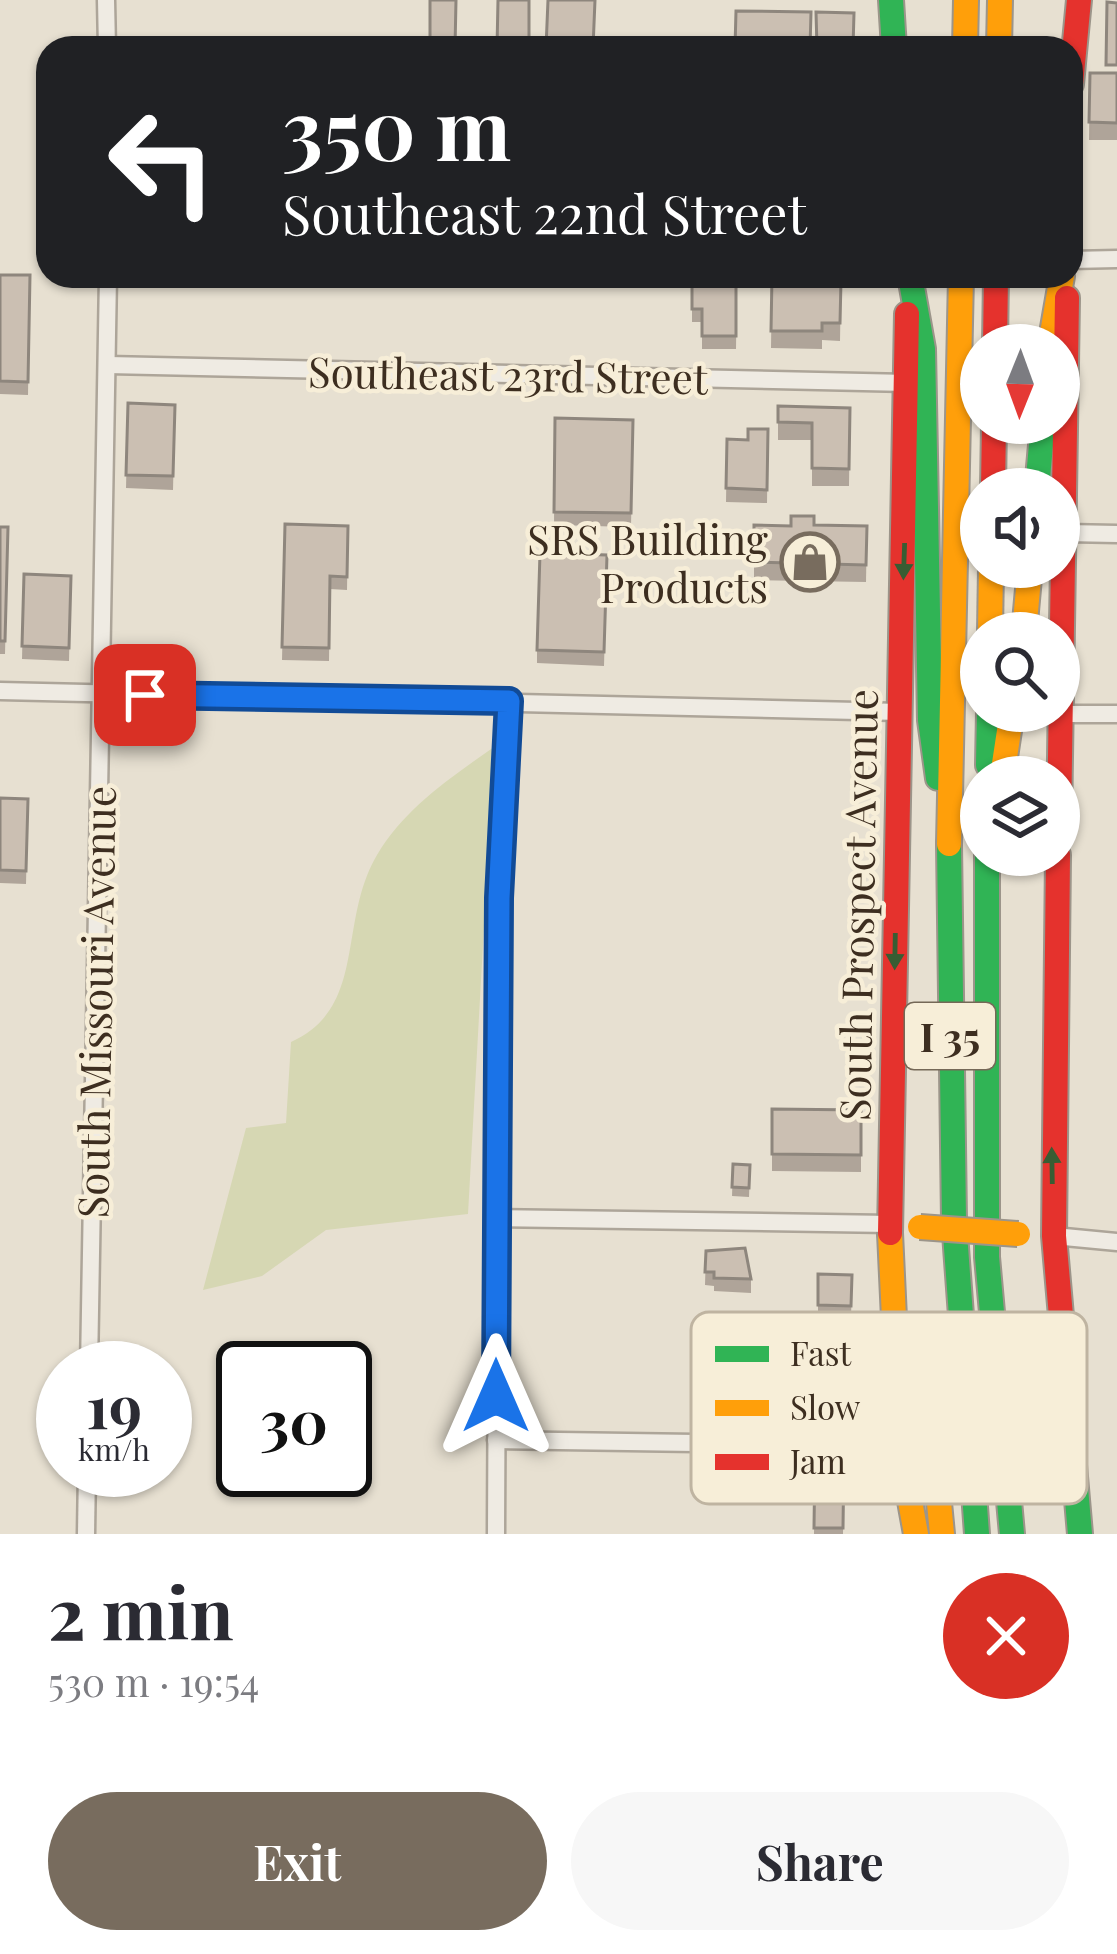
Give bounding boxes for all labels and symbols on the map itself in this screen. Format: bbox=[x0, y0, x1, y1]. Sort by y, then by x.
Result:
north arrow bbox=[960, 324, 1080, 444]
street label: Southeast 23rd Street bbox=[308, 343, 709, 406]
place label: SRS Building Products bbox=[527, 510, 768, 614]
shop icon: SRS Building Products bbox=[779, 531, 841, 593]
one-way arrow bbox=[895, 543, 914, 581]
pin bbox=[94, 644, 196, 746]
street label: South Prospect Avenue bbox=[825, 688, 889, 1122]
street label: South Missouri Avenue bbox=[63, 785, 127, 1219]
one-way arrow bbox=[886, 933, 905, 971]
road number: I 35 bbox=[905, 1003, 995, 1069]
one-way arrow bbox=[1043, 1146, 1062, 1184]
legend bbox=[691, 1312, 1087, 1504]
text: Fast bbox=[790, 1330, 853, 1374]
position arrow bbox=[433, 1333, 559, 1459]
speed limit sign: 30 bbox=[216, 1341, 372, 1497]
text: Slow bbox=[790, 1384, 861, 1428]
text: Jam bbox=[789, 1438, 846, 1482]

